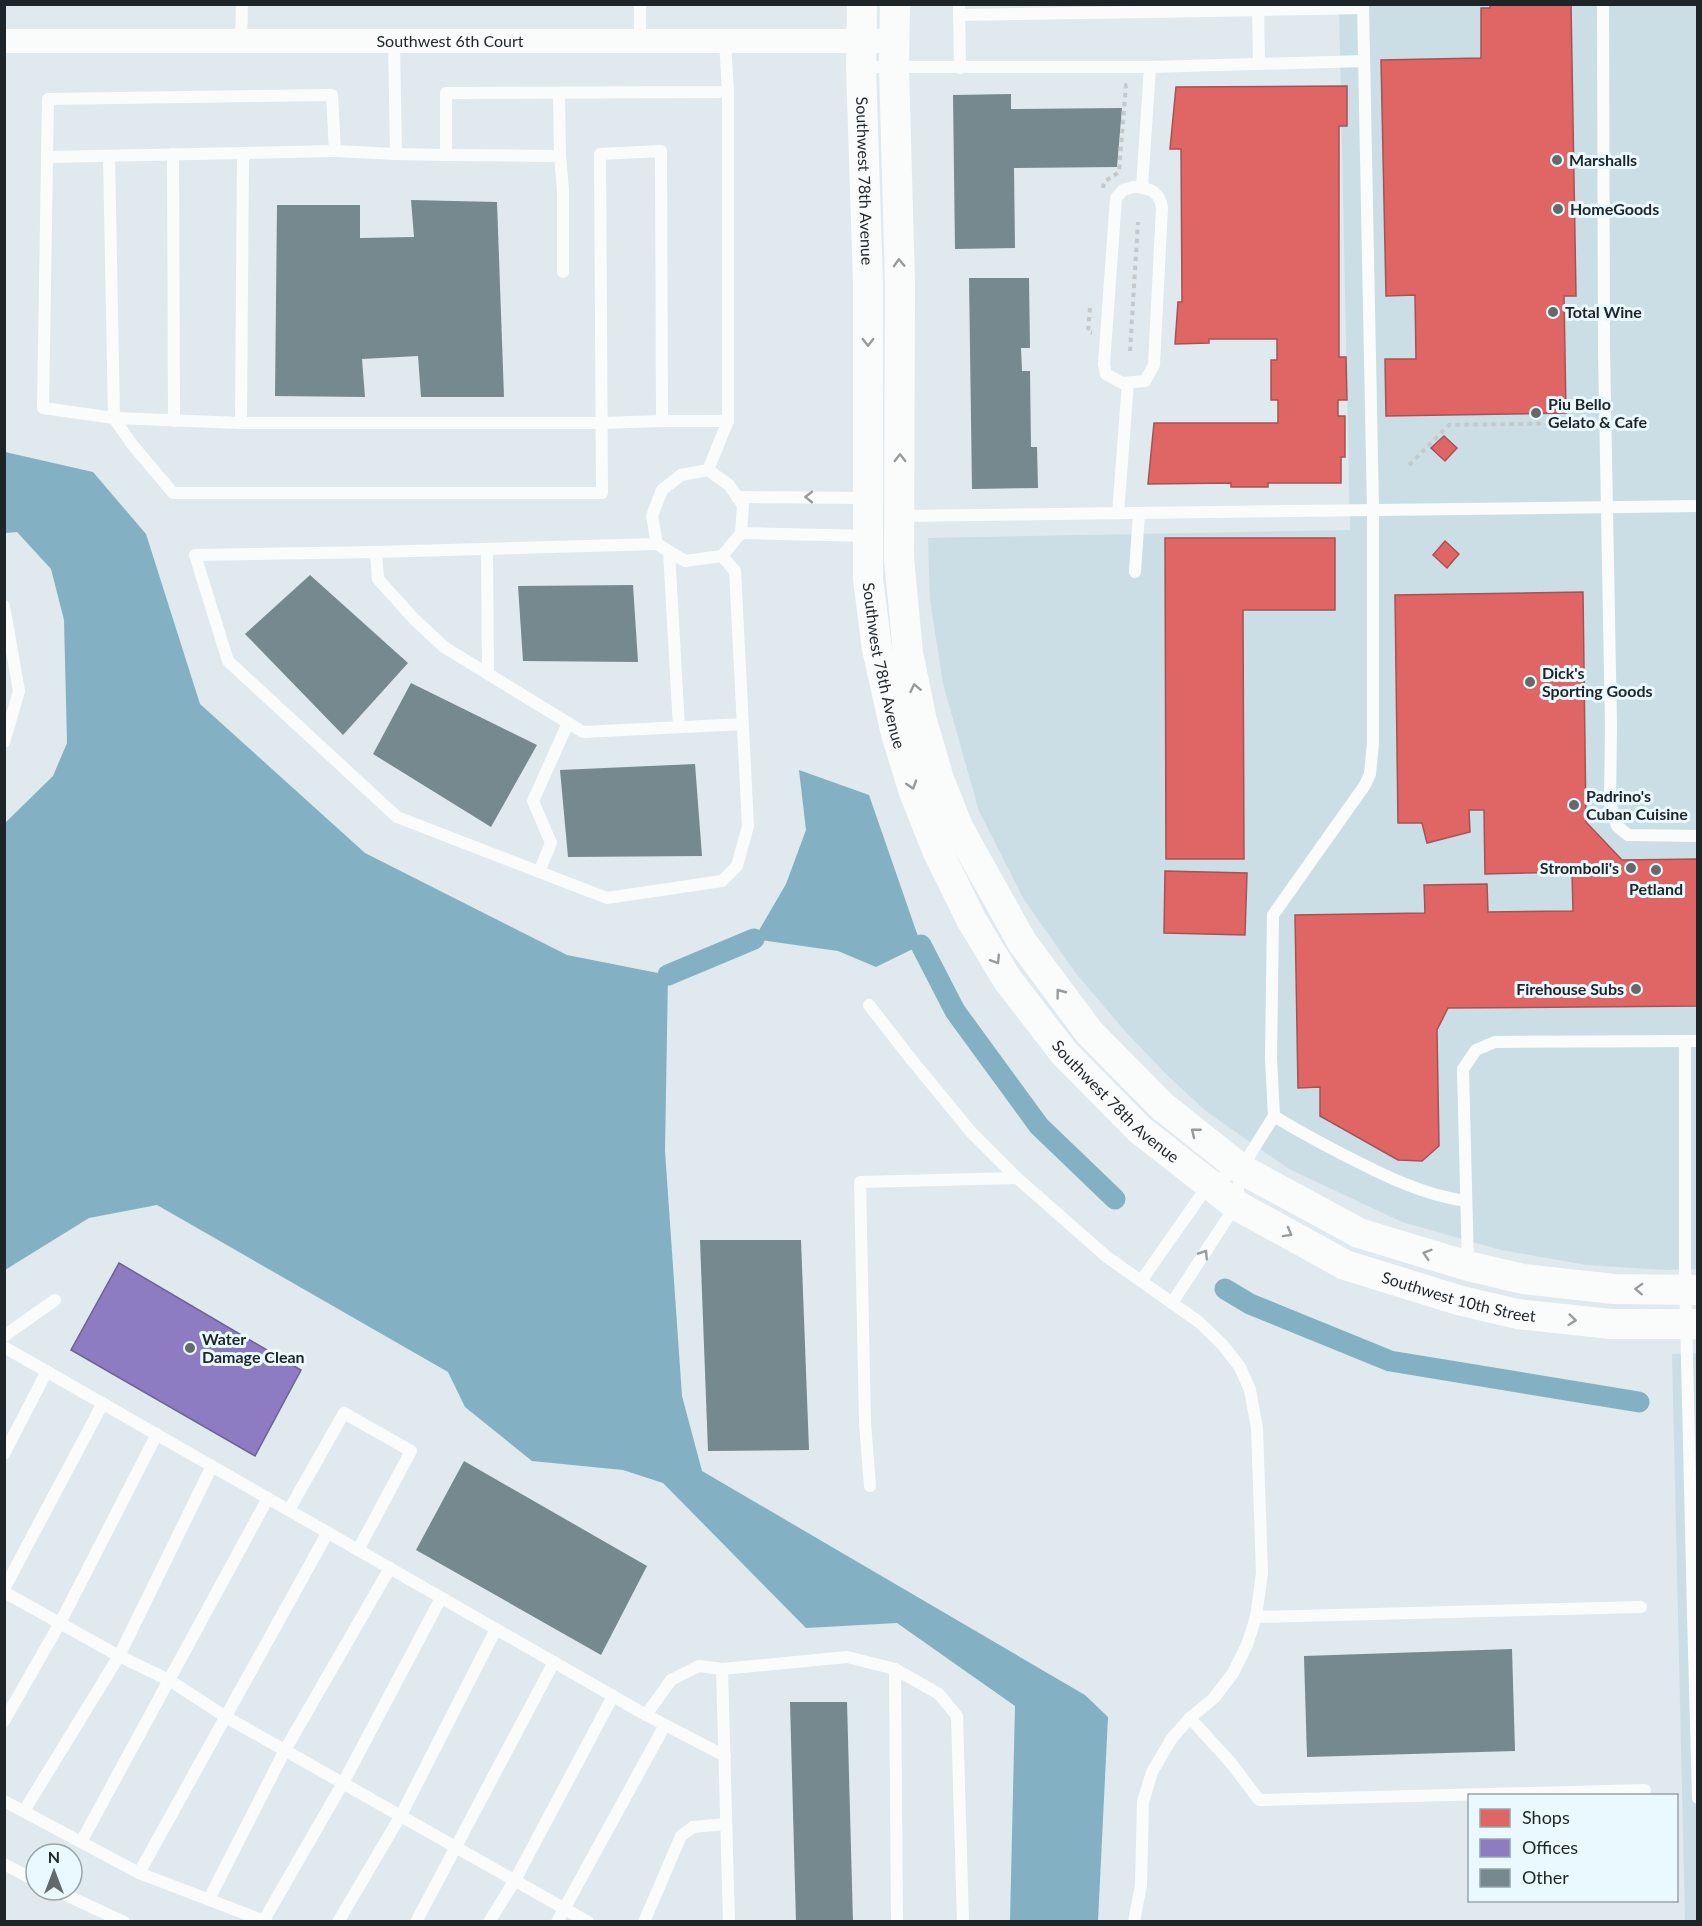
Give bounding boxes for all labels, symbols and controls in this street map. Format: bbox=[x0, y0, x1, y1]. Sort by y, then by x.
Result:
street label: Southwest 6th Court bbox=[376, 31, 524, 50]
street label: Southwest 78th Avenue bbox=[853, 96, 877, 266]
place label: Marshalls bbox=[1569, 150, 1637, 169]
marker: Marshalls bbox=[1550, 153, 1564, 167]
place label: HomeGoods bbox=[1570, 199, 1659, 218]
marker: HomeGoods bbox=[1551, 202, 1565, 216]
one-way arrow bbox=[893, 259, 906, 268]
place label: Total Wine bbox=[1565, 302, 1642, 321]
marker: Total Wine bbox=[1546, 305, 1560, 319]
one-way arrow bbox=[862, 338, 874, 347]
place label: Piu Bello Gelato & Cafe bbox=[1548, 394, 1648, 431]
marker: Piu Bello Gelato & Cafe bbox=[1529, 406, 1543, 420]
one-way arrow bbox=[894, 454, 906, 463]
one-way arrow bbox=[805, 491, 814, 503]
street label: Southwest 78th Avenue bbox=[860, 581, 910, 751]
place label: Dick's Sporting Goods bbox=[1542, 663, 1653, 700]
marker: Dick's Sporting Goods bbox=[1523, 675, 1537, 689]
one-way arrow bbox=[910, 684, 923, 694]
one-way arrow bbox=[905, 779, 917, 790]
place label: Padrino's Cuban Cuisine bbox=[1586, 786, 1688, 823]
marker: Padrino's Cuban Cuisine bbox=[1567, 798, 1581, 812]
place label: Stromboli's bbox=[1540, 858, 1619, 877]
marker: Stromboli's bbox=[1624, 861, 1638, 875]
marker: Petland bbox=[1649, 863, 1663, 877]
place label: Petland bbox=[1629, 879, 1683, 898]
one-way arrow bbox=[988, 954, 1000, 964]
place label: Firehouse Subs bbox=[1516, 979, 1624, 998]
marker: Firehouse Subs bbox=[1629, 982, 1643, 996]
one-way arrow bbox=[1056, 988, 1067, 999]
street label: Southwest 78th Avenue bbox=[1049, 1036, 1183, 1166]
one-way arrow bbox=[1191, 1129, 1202, 1140]
one-way arrow bbox=[1281, 1226, 1292, 1237]
one-way arrow bbox=[1422, 1248, 1433, 1261]
one-way arrow bbox=[1197, 1250, 1208, 1261]
street label: Southwest 10th Street bbox=[1380, 1267, 1537, 1325]
one-way arrow bbox=[1635, 1283, 1644, 1296]
one-way arrow bbox=[1568, 1313, 1577, 1325]
place label: Water Damage Clean bbox=[202, 1329, 305, 1366]
marker: Water Damage Clean bbox=[183, 1341, 197, 1355]
legend bbox=[1468, 1794, 1678, 1902]
text: Shops bbox=[1522, 1806, 1570, 1828]
text: Offices bbox=[1522, 1836, 1578, 1858]
north arrow bbox=[24, 1842, 84, 1902]
text: N bbox=[48, 1847, 60, 1866]
text: Other bbox=[1522, 1866, 1569, 1888]

